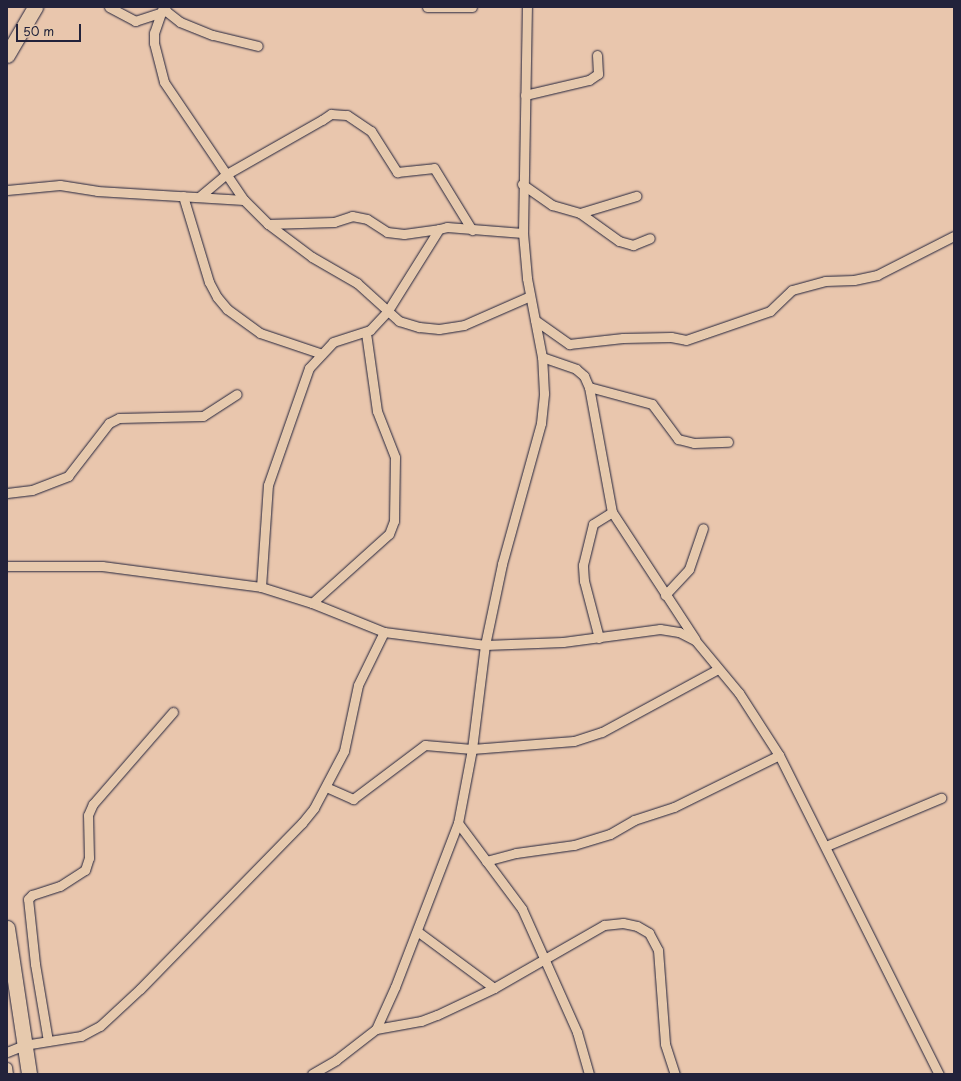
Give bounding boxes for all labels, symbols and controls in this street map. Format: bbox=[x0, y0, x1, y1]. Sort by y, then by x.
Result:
scale bar bbox=[18, 16, 83, 42]
text: 50 m bbox=[23, 22, 54, 40]

